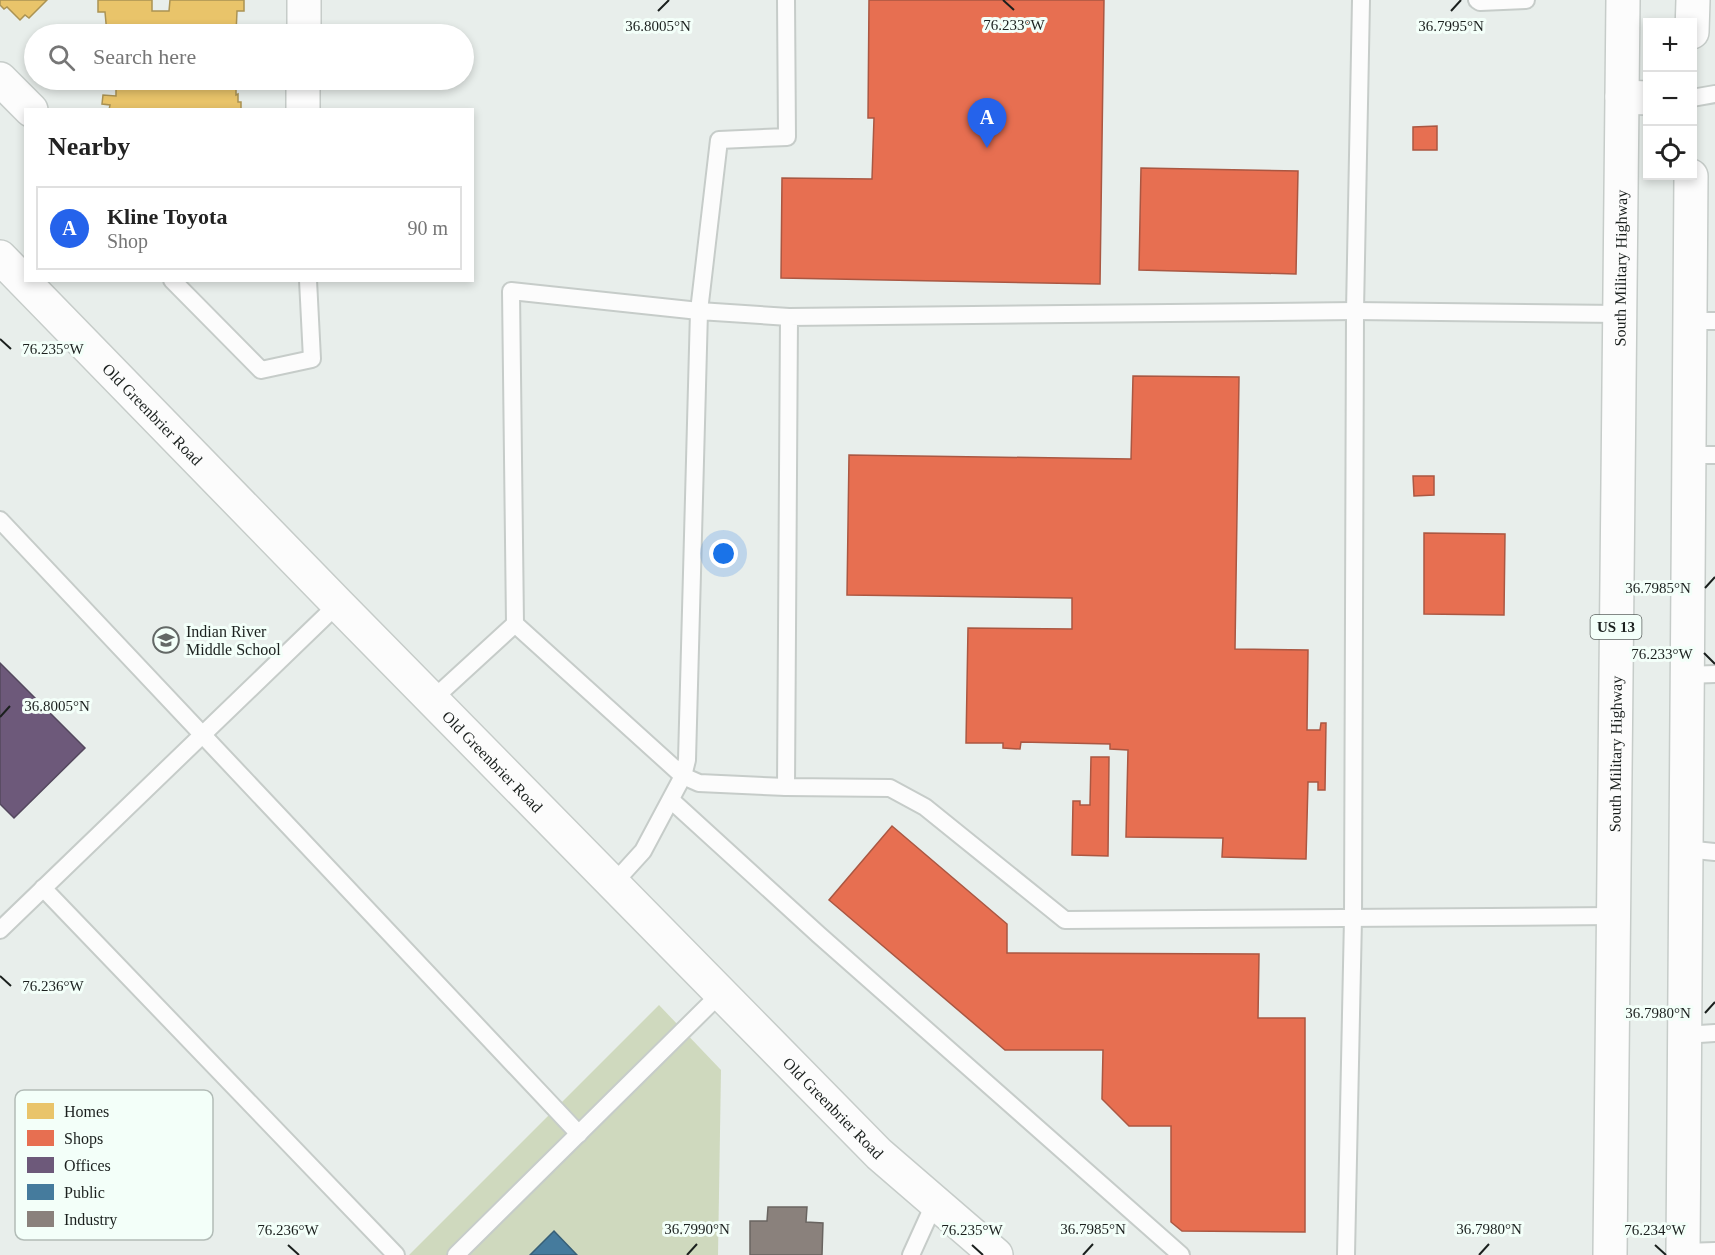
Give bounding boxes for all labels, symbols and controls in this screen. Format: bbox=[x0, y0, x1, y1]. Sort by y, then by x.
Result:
text: 76.233°W bbox=[983, 17, 1046, 33]
text: 36.8005°N bbox=[625, 18, 691, 34]
text: 36.7995°N bbox=[1418, 18, 1484, 34]
map controls bbox=[1643, 18, 1697, 180]
button: + bbox=[1643, 18, 1697, 72]
search box bbox=[24, 24, 474, 90]
icon: search bbox=[45, 41, 78, 74]
text: Search here bbox=[93, 44, 196, 69]
button: − bbox=[1643, 72, 1697, 126]
pin: A bbox=[968, 98, 1006, 148]
button: locate bbox=[1643, 126, 1697, 180]
text: Nearby bbox=[48, 132, 130, 161]
street label: South Military Highway bbox=[1611, 190, 1631, 346]
text: Kline Toyota bbox=[107, 204, 227, 229]
text: A bbox=[62, 217, 77, 239]
text: 90 m bbox=[407, 217, 448, 239]
text: Shop bbox=[107, 230, 148, 252]
text: 76.235°W bbox=[22, 341, 85, 357]
street label: Old Greenbrier Road bbox=[100, 360, 206, 468]
your location bbox=[709, 539, 738, 568]
text: 36.7985°N bbox=[1625, 580, 1691, 596]
road number: US 13 bbox=[1590, 615, 1642, 639]
place label: Indian River Middle School bbox=[186, 623, 281, 658]
school or university icon: Indian River Middle School bbox=[151, 625, 181, 655]
text: 76.233°W bbox=[1631, 646, 1694, 662]
street label: South Military Highway bbox=[1606, 676, 1625, 832]
text: 36.8005°N bbox=[24, 698, 90, 714]
street label: Old Greenbrier Road bbox=[439, 707, 546, 815]
text: 76.236°W bbox=[22, 978, 85, 994]
text: 36.7980°N bbox=[1625, 1005, 1691, 1021]
street label: Old Greenbrier Road bbox=[780, 1054, 887, 1162]
legend bbox=[15, 1090, 213, 1240]
text: Homes bbox=[64, 1103, 109, 1120]
text: Shops bbox=[64, 1130, 103, 1148]
text: Offices bbox=[64, 1157, 111, 1174]
text: Public bbox=[64, 1184, 105, 1201]
text: Industry bbox=[64, 1211, 117, 1229]
text: 36.7990°N bbox=[664, 1221, 730, 1237]
text: 36.7985°N bbox=[1060, 1221, 1126, 1237]
text: 36.7980°N bbox=[1456, 1221, 1522, 1237]
text: 76.236°W bbox=[257, 1222, 320, 1238]
text: 76.235°W bbox=[941, 1222, 1004, 1238]
text: 76.234°W bbox=[1624, 1222, 1687, 1238]

